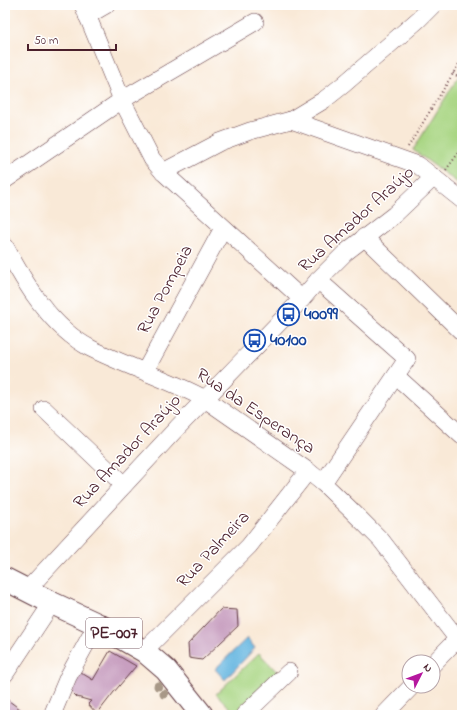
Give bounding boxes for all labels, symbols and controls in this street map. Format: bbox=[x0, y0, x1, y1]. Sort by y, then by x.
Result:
scale bar bbox=[28, 26, 116, 52]
text: 50 m bbox=[34, 32, 58, 50]
street label: Rua Amador Araújo bbox=[293, 161, 421, 279]
street label: Rua Pompeia bbox=[132, 241, 200, 339]
bus stop icon: 40099 bbox=[276, 302, 302, 328]
place label: 40099 bbox=[304, 302, 338, 328]
bus stop icon: 40100 bbox=[241, 328, 267, 354]
place label: 40100 bbox=[270, 328, 307, 354]
street label: Rua da Esperança bbox=[190, 362, 320, 462]
street label: Rua Amador Araújo bbox=[68, 389, 188, 515]
street label: Rua Palmeira bbox=[171, 506, 257, 594]
road number: PE-007 bbox=[86, 618, 142, 648]
north arrow bbox=[401, 654, 441, 694]
text: N bbox=[419, 660, 436, 676]

